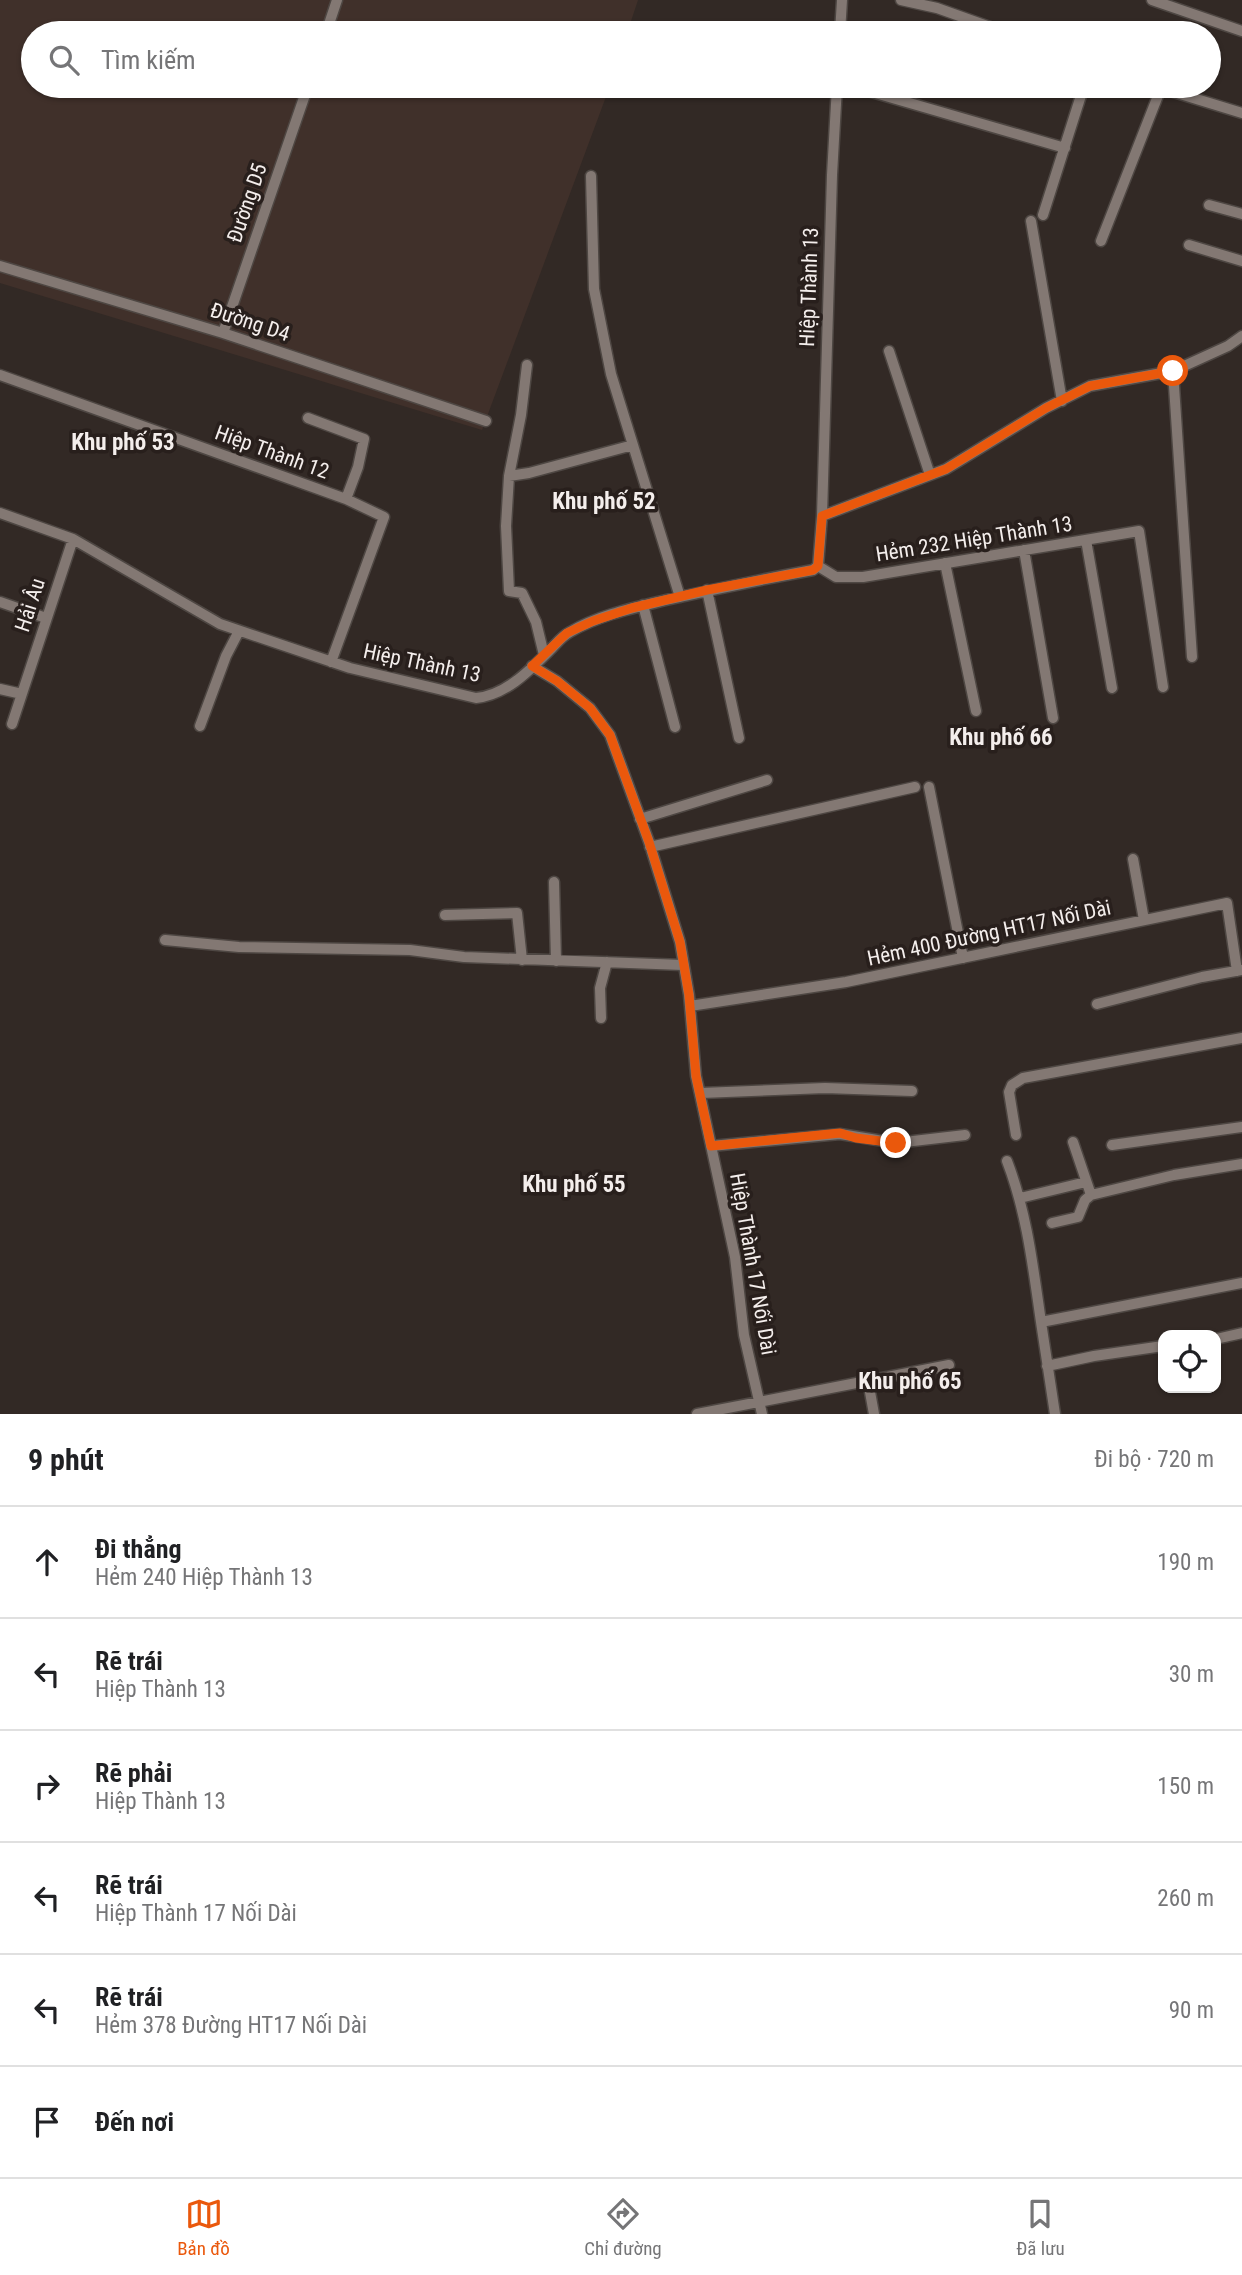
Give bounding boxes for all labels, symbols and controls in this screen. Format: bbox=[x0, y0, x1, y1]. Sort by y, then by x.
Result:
search box bbox=[21, 21, 1221, 98]
icon: search bbox=[45, 41, 83, 79]
text: Tìm kiếm bbox=[101, 45, 196, 75]
street label: Đường D5 bbox=[222, 160, 272, 246]
street label: Hiệp Thành 13 bbox=[795, 227, 823, 347]
street label: Đường D4 bbox=[207, 298, 293, 346]
route start bbox=[1157, 355, 1188, 386]
street label: Hiệp Thành 12 bbox=[212, 420, 332, 484]
district label: Khu phố 53 bbox=[71, 429, 175, 456]
district label: Khu phố 52 bbox=[552, 488, 656, 515]
street label: Hẻm 232 Hiệp Thành 13 bbox=[874, 512, 1074, 566]
street label: Hải Âu bbox=[10, 575, 50, 635]
street label: Hiệp Thành 13 bbox=[361, 639, 483, 687]
district label: Khu phố 66 bbox=[949, 724, 1053, 751]
street label: Hẻm 400 Đường HT17 Nối Dài bbox=[865, 895, 1113, 971]
route end bbox=[880, 1127, 911, 1158]
district label: Khu phố 55 bbox=[522, 1171, 626, 1198]
street label: Hiệp Thành 17 Nối Dài bbox=[725, 1171, 781, 1357]
map controls bbox=[1158, 1330, 1221, 1393]
button: locate bbox=[1158, 1330, 1221, 1393]
district label: Khu phố 65 bbox=[858, 1368, 962, 1395]
text: 9 phút bbox=[28, 1442, 104, 1477]
text: Đi bộ · 720 m bbox=[1094, 1446, 1214, 1473]
text: Đi thẳng bbox=[95, 1534, 182, 1564]
icon: ahead bbox=[28, 1543, 66, 1581]
text: 190 m bbox=[1157, 1549, 1214, 1576]
text: Hẻm 240 Hiệp Thành 13 bbox=[95, 1564, 313, 1591]
text: Rẽ trái bbox=[95, 1646, 163, 1676]
icon: left bbox=[28, 1655, 66, 1693]
text: 30 m bbox=[1169, 1661, 1214, 1688]
text: Hiệp Thành 13 bbox=[95, 1676, 226, 1703]
text: Rẽ phải bbox=[95, 1758, 172, 1788]
icon: right bbox=[28, 1767, 66, 1805]
text: 150 m bbox=[1157, 1773, 1214, 1800]
text: Hiệp Thành 13 bbox=[95, 1788, 226, 1815]
text: Rẽ trái bbox=[95, 1870, 163, 1900]
icon: left bbox=[28, 1879, 66, 1917]
text: 260 m bbox=[1157, 1885, 1214, 1912]
text: Hiệp Thành 17 Nối Dài bbox=[95, 1900, 297, 1927]
text: Rẽ trái bbox=[95, 1982, 163, 2012]
icon: left bbox=[28, 1991, 66, 2029]
text: 90 m bbox=[1169, 1997, 1214, 2024]
text: Hẻm 378 Đường HT17 Nối Dài bbox=[95, 2012, 367, 2039]
icon: arrive bbox=[28, 2103, 66, 2141]
text: Đến nơi bbox=[95, 2107, 174, 2137]
tab: Bản đồ bbox=[177, 2195, 230, 2260]
tab: Chỉ đường bbox=[584, 2195, 662, 2260]
tab: Đã lưu bbox=[1016, 2195, 1065, 2260]

